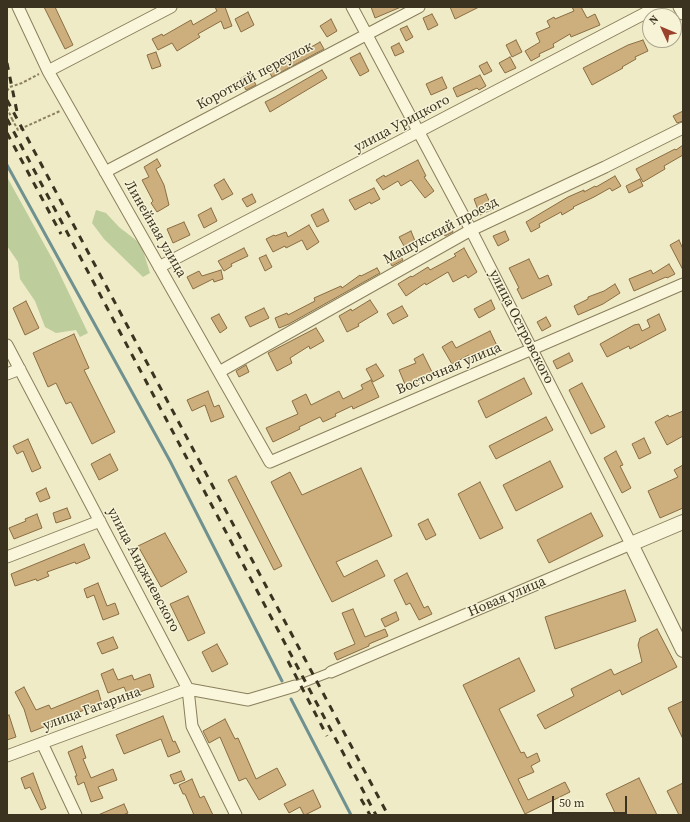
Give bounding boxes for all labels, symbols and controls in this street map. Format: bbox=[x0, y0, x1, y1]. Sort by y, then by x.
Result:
north arrow bbox=[642, 8, 682, 48]
text: N bbox=[646, 12, 662, 28]
street label: Короткий переулок bbox=[194, 38, 316, 114]
street label: улица Урицкого bbox=[351, 92, 453, 156]
street label: Линейная улица bbox=[120, 177, 190, 281]
street label: Машукский проезд bbox=[381, 194, 501, 268]
street label: улица Островского bbox=[485, 267, 557, 387]
street label: Восточная улица bbox=[394, 339, 504, 399]
street label: улица Анджиевского bbox=[103, 505, 183, 635]
street label: Новая улица bbox=[466, 573, 548, 621]
street label: улица Гагарина bbox=[41, 683, 143, 735]
scale bar bbox=[554, 788, 629, 814]
text: 50 m bbox=[559, 795, 585, 811]

